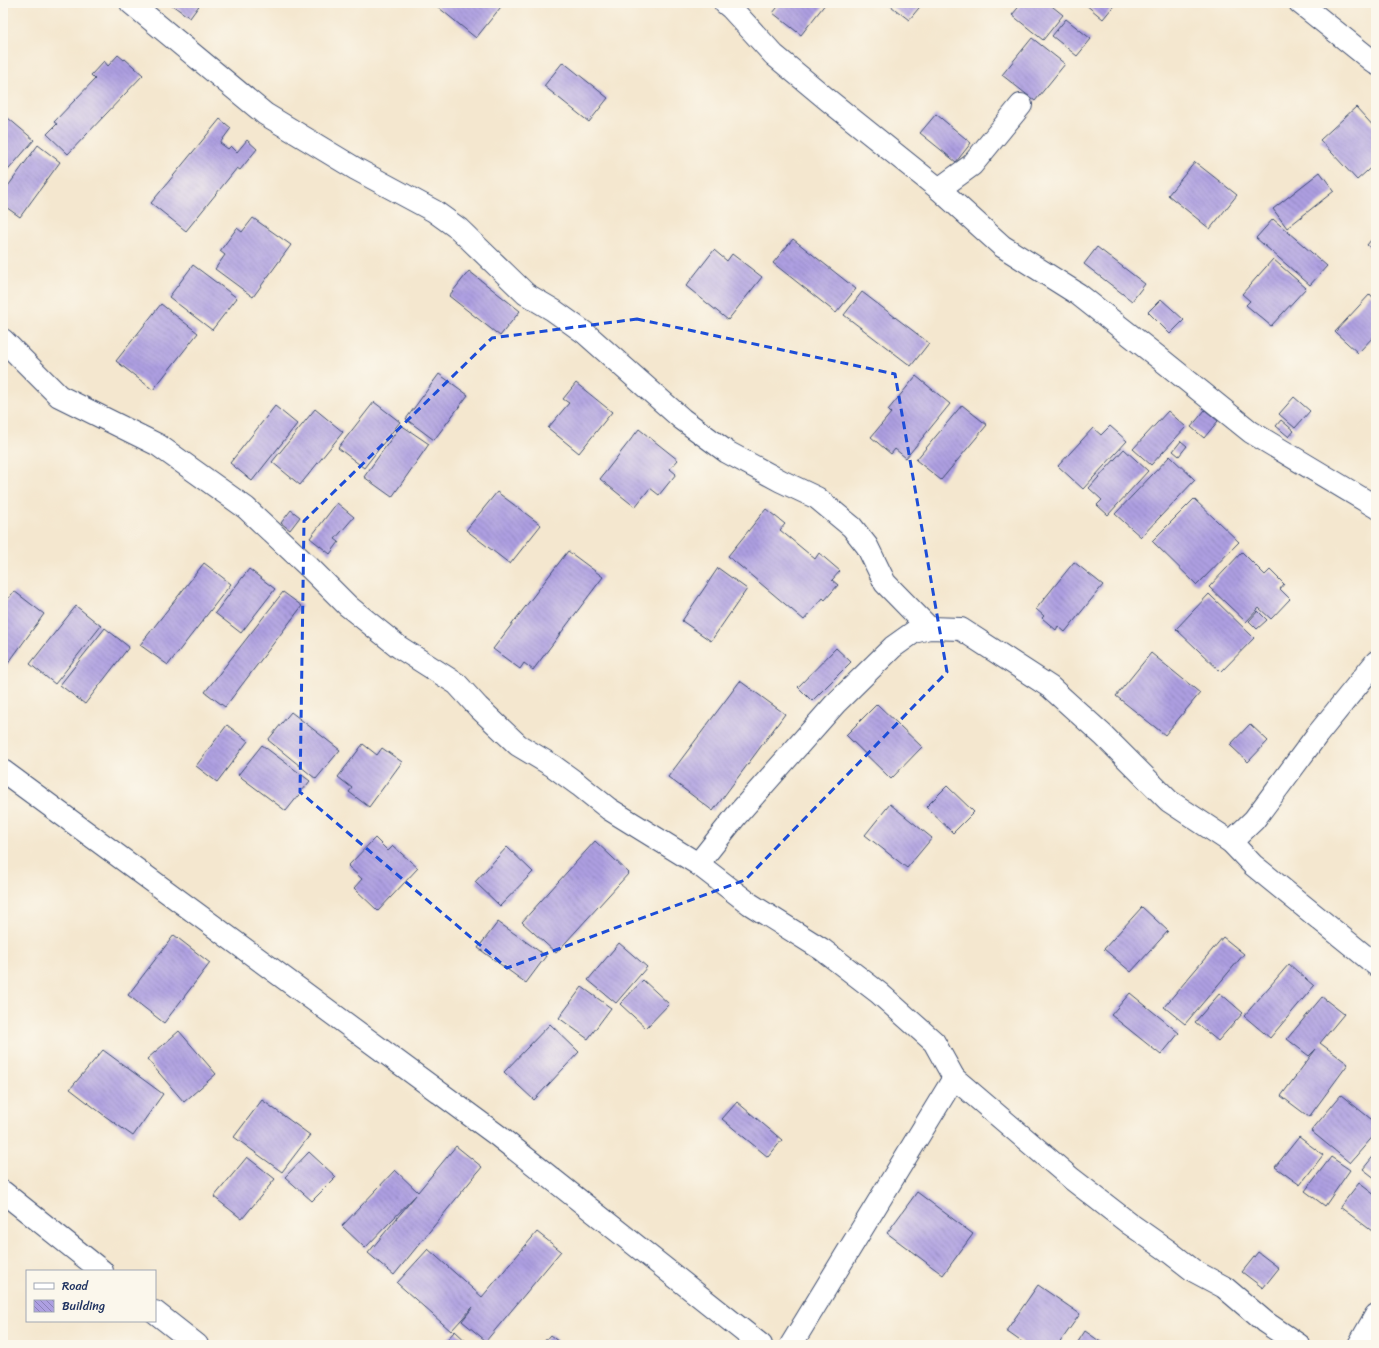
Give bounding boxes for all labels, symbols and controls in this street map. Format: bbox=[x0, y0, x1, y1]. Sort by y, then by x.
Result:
legend bbox=[26, 1270, 156, 1322]
text: Road bbox=[62, 1275, 89, 1297]
text: Building bbox=[62, 1295, 105, 1317]

